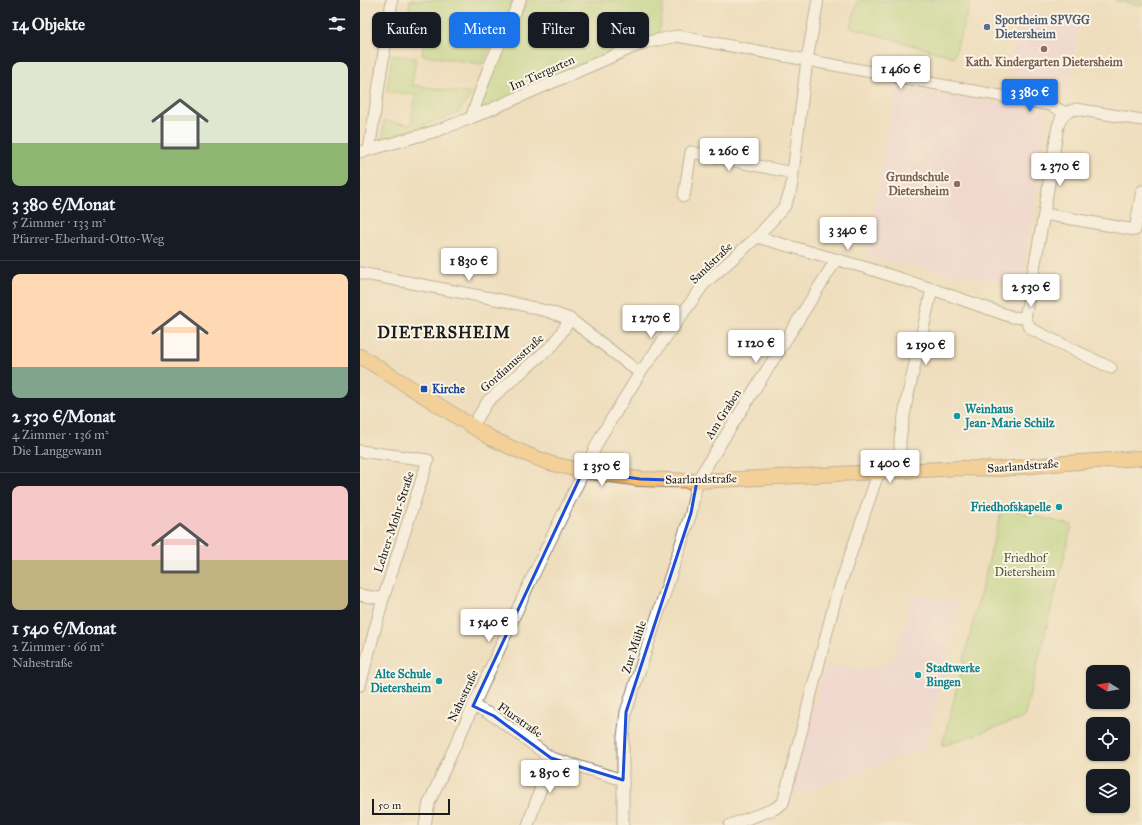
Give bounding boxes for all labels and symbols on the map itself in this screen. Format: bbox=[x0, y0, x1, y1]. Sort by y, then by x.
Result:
place label: Sportheim SPVGG Dietersheim bbox=[995, 13, 1090, 41]
marker: Sportheim SPVGG Dietersheim bbox=[982, 22, 992, 32]
marker: Kath. Kindergarten Dietersheim bbox=[1039, 44, 1049, 54]
street label: Im Tiergarten bbox=[507, 52, 578, 94]
place label: Kath. Kindergarten Dietersheim bbox=[965, 55, 1124, 70]
pin: 1 460 € bbox=[864, 56, 938, 90]
pin: 3 380 € bbox=[993, 79, 1067, 113]
pin: 2 260 € bbox=[692, 138, 766, 172]
pin: 2 370 € bbox=[1023, 153, 1097, 187]
place label: Grundschule Dietersheim bbox=[886, 170, 950, 198]
marker: Grundschule Dietersheim bbox=[952, 179, 962, 189]
pin: 3 340 € bbox=[811, 217, 885, 251]
street label: Sandstraße bbox=[687, 239, 735, 287]
pin: 1 830 € bbox=[432, 248, 506, 282]
pin: 2 530 € bbox=[994, 274, 1068, 308]
pin: 1 270 € bbox=[614, 305, 688, 339]
district label: DIETERSHEIM bbox=[377, 323, 511, 342]
pin: 1 120 € bbox=[719, 330, 793, 364]
street label: Gordianusstraße bbox=[477, 331, 547, 395]
pin: 2 190 € bbox=[889, 332, 963, 366]
place label: Kirche bbox=[432, 382, 465, 396]
marker: Kirche bbox=[419, 384, 429, 394]
street label: Am Graben bbox=[702, 386, 744, 442]
place label: Weinhaus Jean-Marie Schilz bbox=[963, 402, 1055, 431]
marker: Weinhaus Jean-Marie Schilz bbox=[952, 411, 962, 421]
pin: 1 400 € bbox=[853, 450, 927, 484]
pin: 1 350 € bbox=[565, 453, 639, 487]
street label: Saarlandstraße bbox=[987, 457, 1059, 475]
street label: Lehrer-Mohr-Straße bbox=[371, 470, 417, 574]
street label: Saarlandstraße bbox=[665, 471, 737, 487]
place label: Friedhofskapelle bbox=[970, 500, 1051, 515]
marker: Friedhofskapelle bbox=[1054, 502, 1064, 512]
park label: Friedhof Dietersheim bbox=[995, 551, 1055, 579]
pin: 1 540 € bbox=[452, 609, 526, 643]
street label: Zur Mühle bbox=[619, 619, 649, 675]
place label: Stadtwerke Bingen bbox=[926, 661, 980, 690]
north arrow bbox=[1086, 665, 1130, 709]
place label: Alte Schule Dietersheim bbox=[370, 667, 432, 695]
street label: Nahestraße bbox=[445, 668, 481, 724]
marker: Stadtwerke Bingen bbox=[913, 670, 923, 680]
marker: Alte Schule Dietersheim bbox=[434, 676, 444, 686]
street label: Flurstraße bbox=[495, 700, 545, 740]
pin: 2 850 € bbox=[513, 760, 587, 794]
scale bar bbox=[372, 797, 450, 816]

